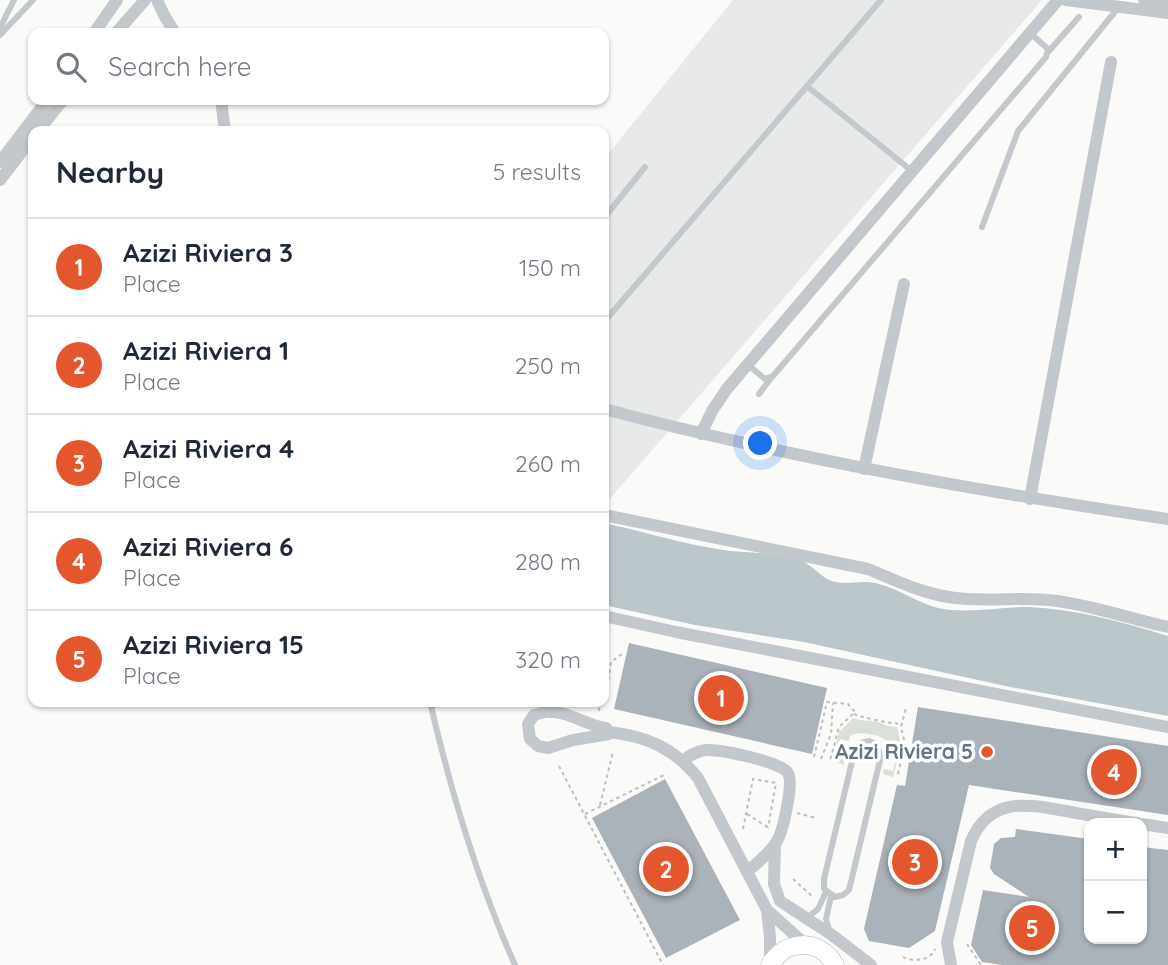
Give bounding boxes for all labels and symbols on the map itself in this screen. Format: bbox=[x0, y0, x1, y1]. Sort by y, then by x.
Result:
your location bbox=[743, 426, 777, 460]
pin: 1 bbox=[698, 672, 744, 724]
place label: Azizi Riviera 5 bbox=[835, 738, 973, 764]
marker: Azizi Riviera 5 bbox=[979, 744, 995, 760]
pin: 4 bbox=[1091, 746, 1137, 798]
pin: 3 bbox=[892, 836, 938, 888]
pin: 2 bbox=[643, 843, 689, 895]
pin: 5 bbox=[1009, 902, 1055, 954]

